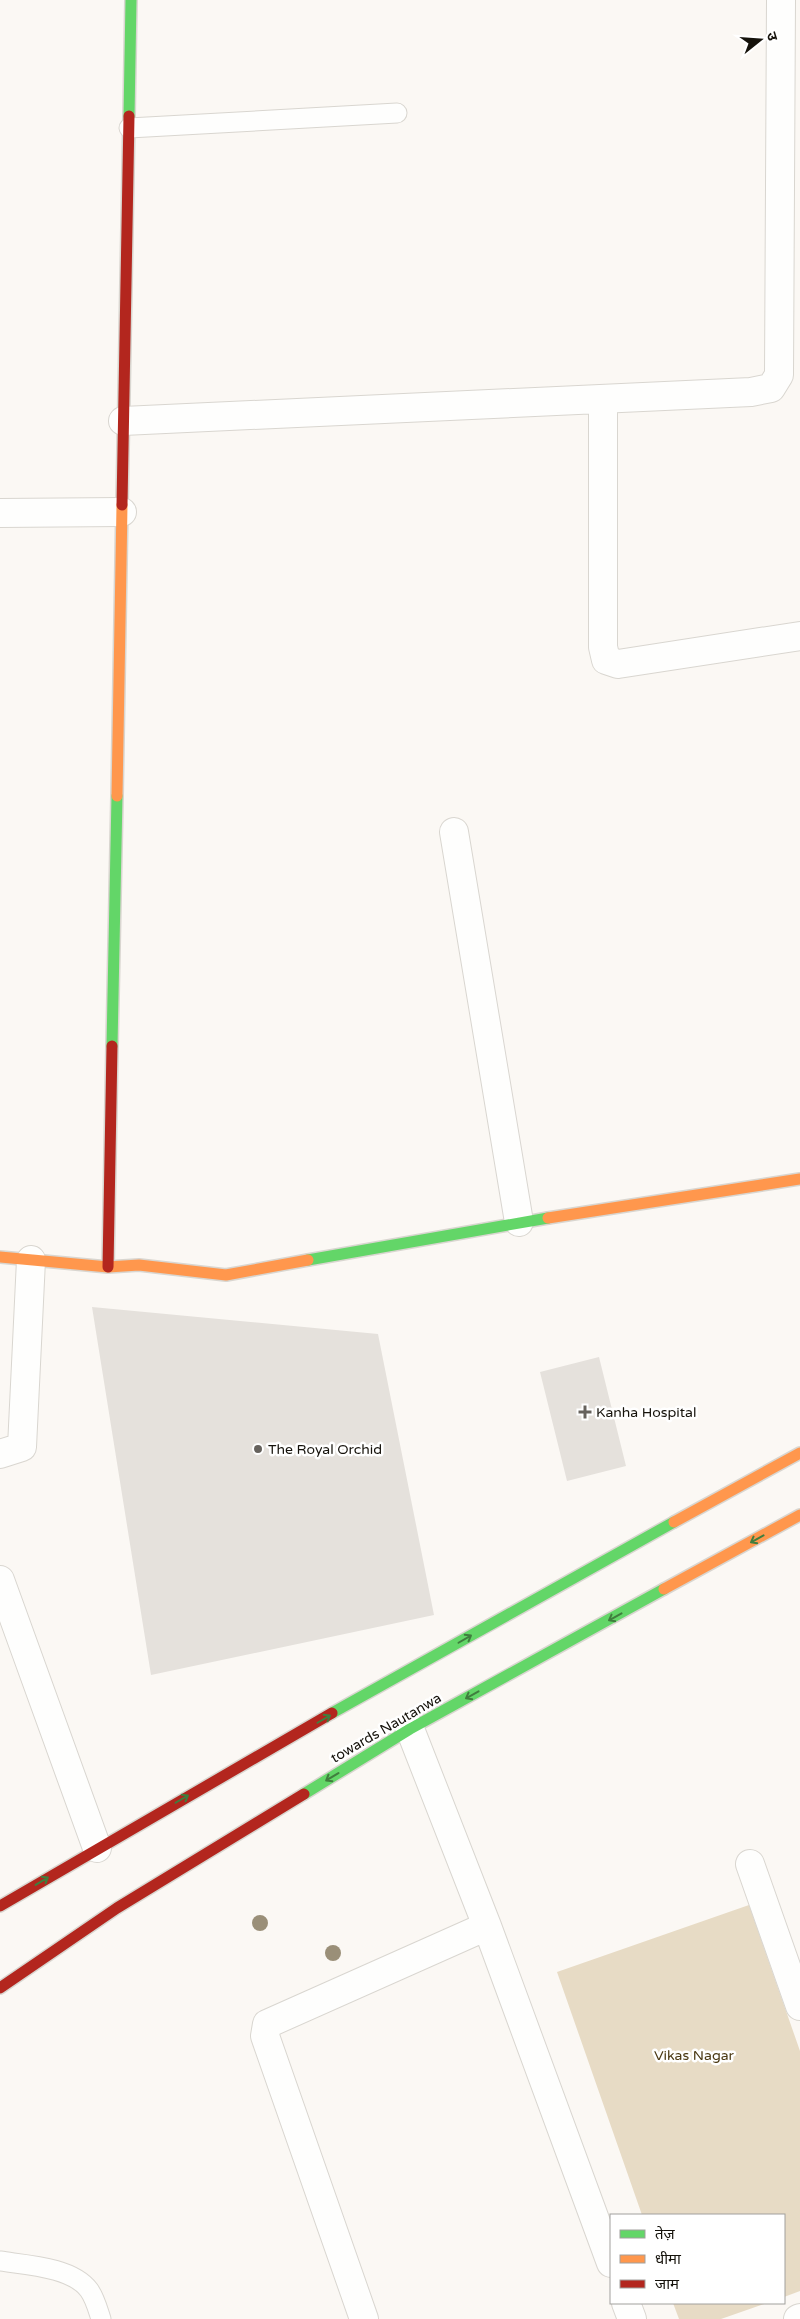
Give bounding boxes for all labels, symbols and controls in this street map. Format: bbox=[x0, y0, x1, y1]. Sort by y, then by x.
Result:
north arrow bbox=[735, 15, 785, 65]
text: उ bbox=[763, 30, 782, 44]
place label: Kanha Hospital bbox=[596, 1404, 696, 1421]
marker: Kanha Hospital bbox=[578, 1405, 592, 1419]
place label: The Royal Orchid bbox=[268, 1441, 382, 1458]
marker: The Royal Orchid bbox=[252, 1443, 264, 1455]
one-way arrow bbox=[751, 1534, 765, 1544]
one-way arrow bbox=[607, 1612, 622, 1622]
one-way arrow bbox=[458, 1634, 473, 1644]
street label: towards Nautanwa bbox=[328, 1689, 444, 1767]
one-way arrow bbox=[465, 1690, 480, 1700]
one-way arrow bbox=[316, 1714, 330, 1724]
one-way arrow bbox=[325, 1772, 339, 1782]
one-way arrow bbox=[175, 1794, 189, 1804]
one-way arrow bbox=[34, 1875, 48, 1885]
park label: Vikas Nagar bbox=[654, 2047, 735, 2064]
legend bbox=[610, 2214, 785, 2304]
text: तेज़ bbox=[655, 2225, 676, 2243]
text: धीमा bbox=[655, 2250, 682, 2268]
text: जाम bbox=[655, 2275, 680, 2293]

